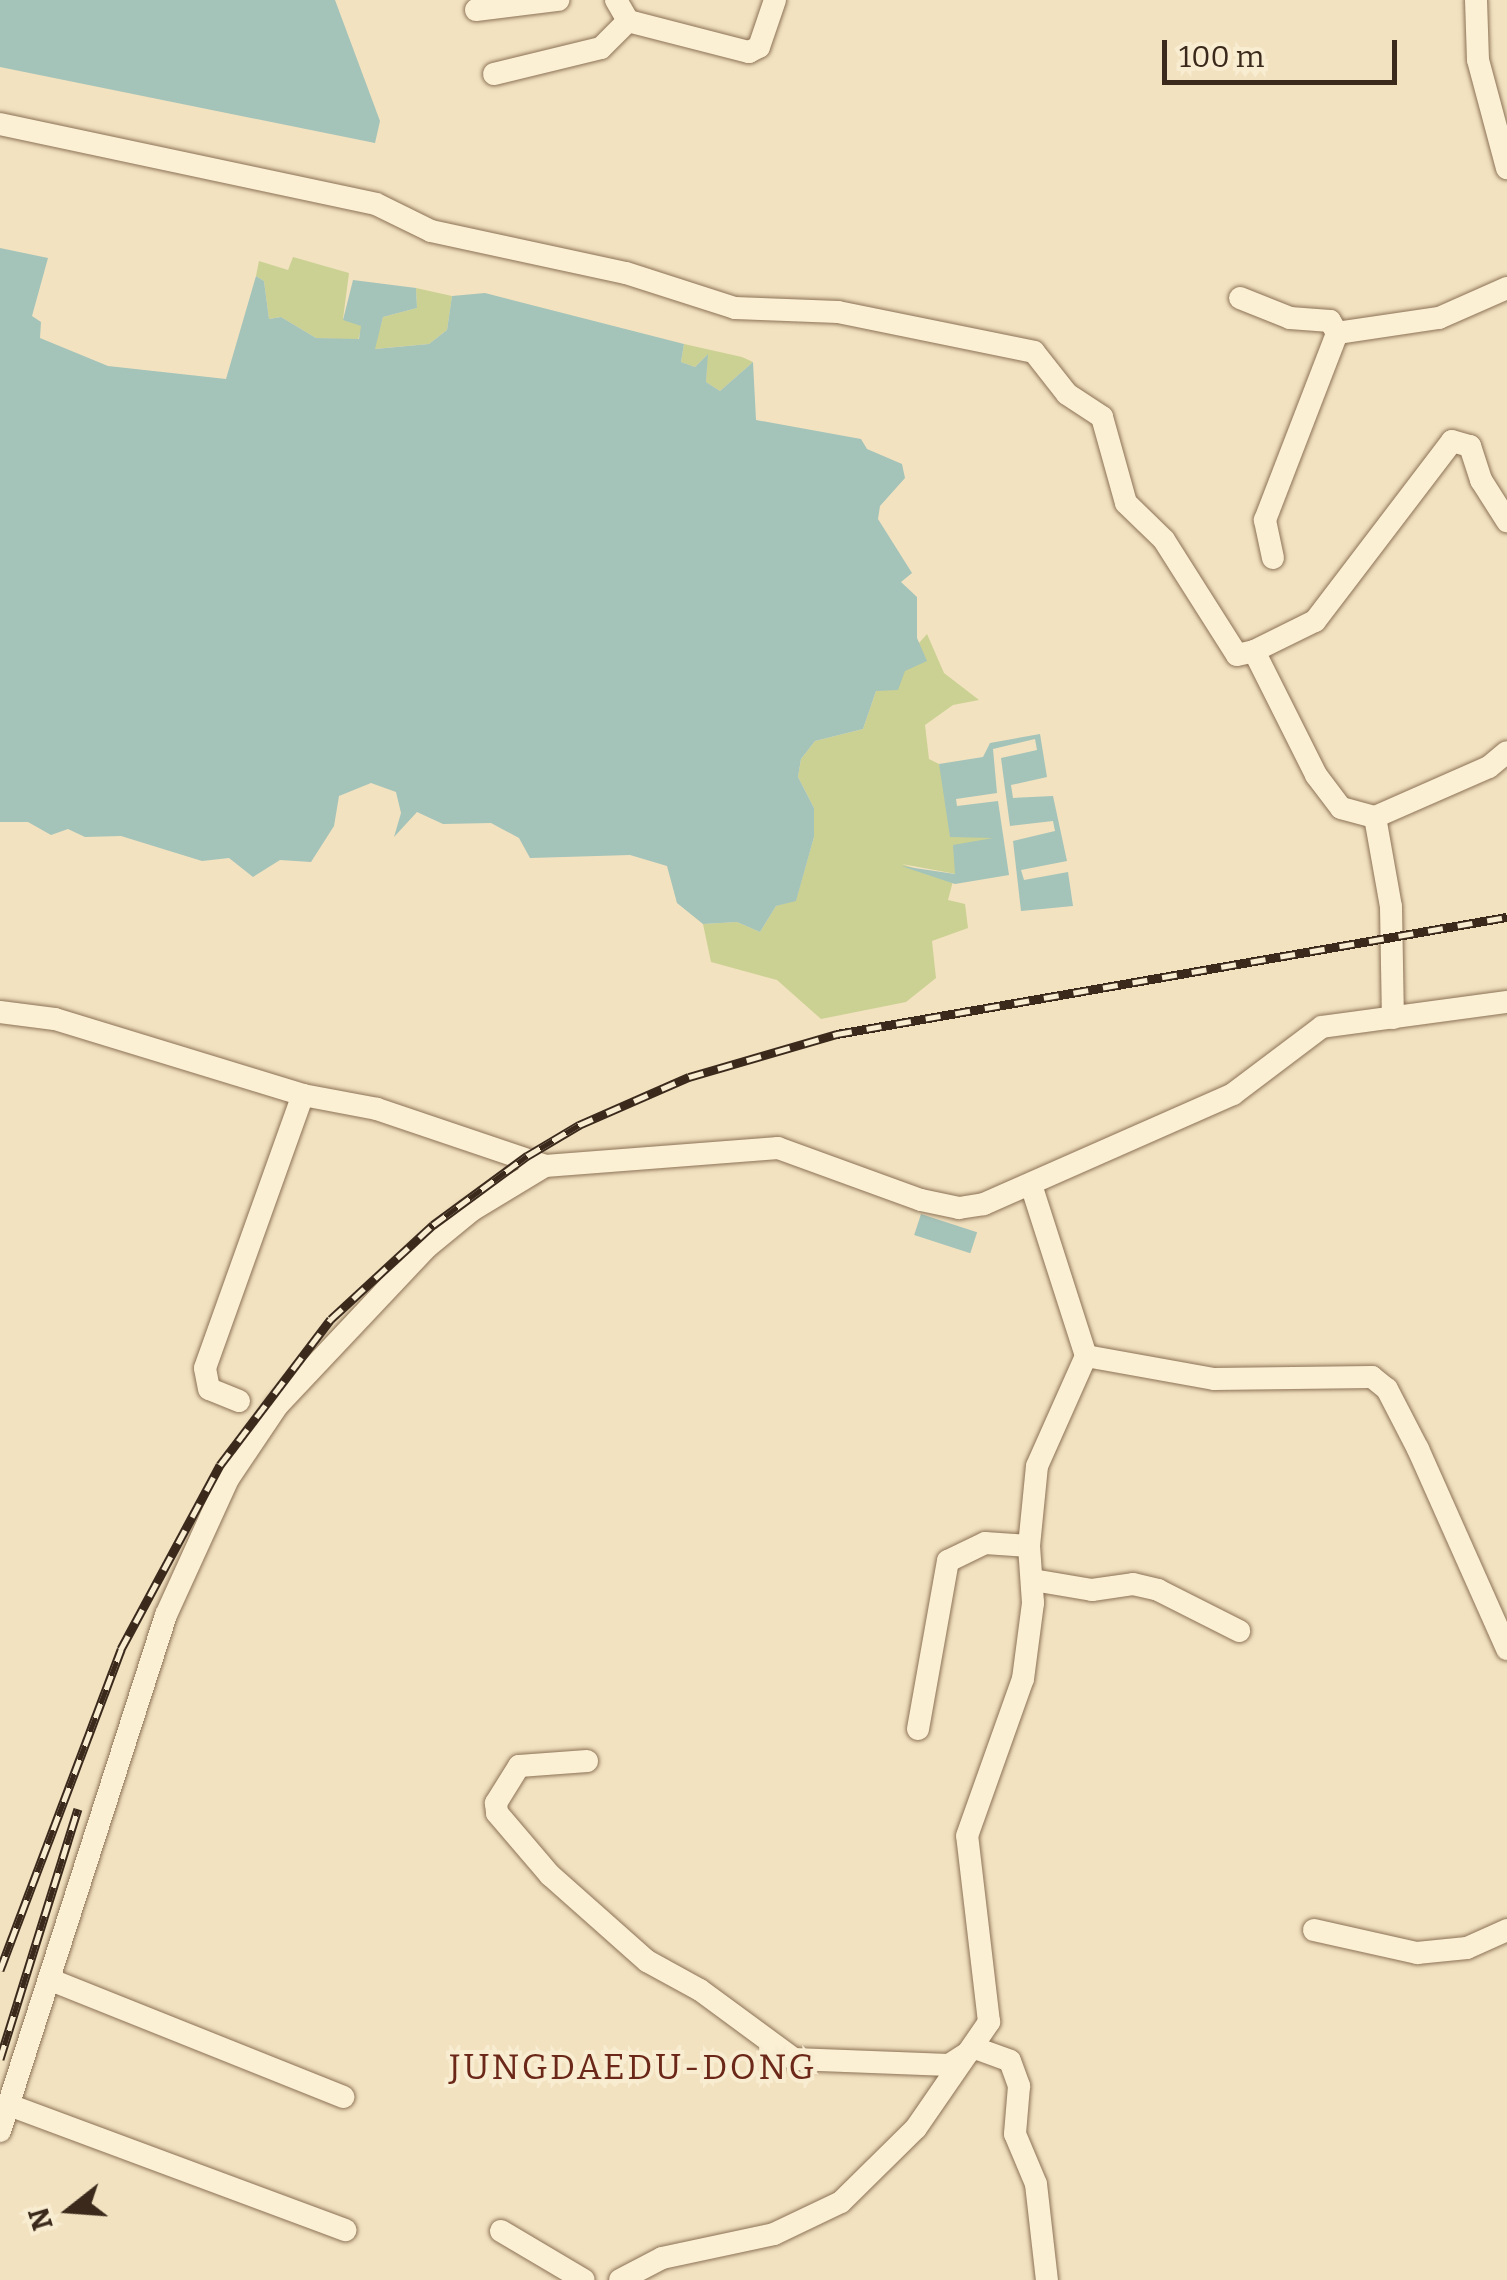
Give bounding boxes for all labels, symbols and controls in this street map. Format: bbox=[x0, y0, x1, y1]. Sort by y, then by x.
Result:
scale bar bbox=[1167, 20, 1402, 82]
text: 100 m bbox=[1179, 39, 1264, 75]
district label: JUNGDAEDU-DONG bbox=[449, 2046, 817, 2088]
north arrow bbox=[20, 2160, 120, 2260]
text: N bbox=[22, 2204, 60, 2234]

